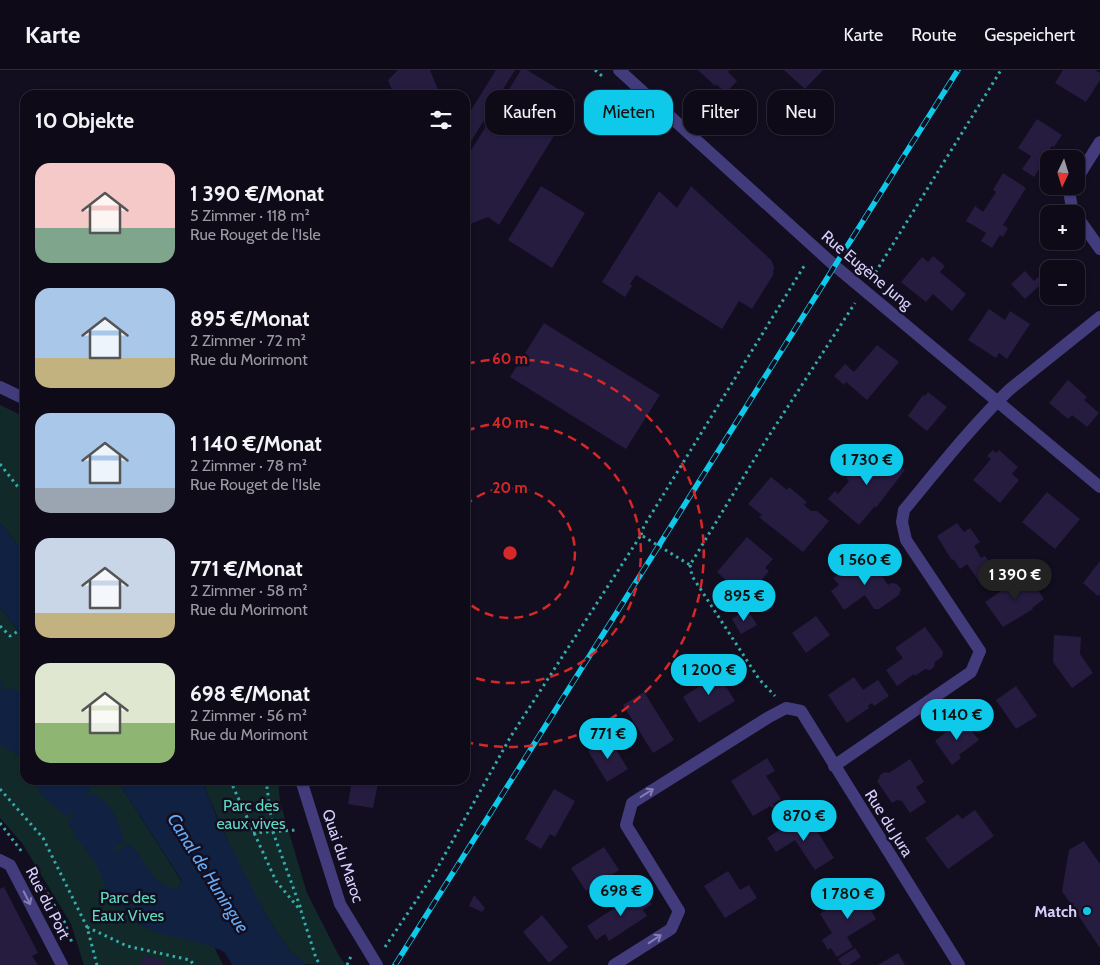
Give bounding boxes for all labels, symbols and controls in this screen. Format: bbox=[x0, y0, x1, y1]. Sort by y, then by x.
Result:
text: Karte bbox=[25, 20, 80, 49]
text: Karte bbox=[844, 24, 883, 46]
text: Route bbox=[911, 24, 956, 46]
text: Gespeichert bbox=[984, 24, 1075, 46]
chip: Kaufen bbox=[485, 90, 574, 135]
chip: Mieten bbox=[584, 90, 673, 135]
chip: Filter bbox=[683, 90, 757, 135]
chip: Neu bbox=[767, 90, 834, 135]
icon: filters bbox=[427, 106, 455, 134]
text: 10 Objekte bbox=[35, 108, 134, 133]
north arrow bbox=[1040, 150, 1085, 195]
map controls bbox=[1040, 150, 1085, 305]
text: 1 390 €/Monat bbox=[190, 181, 324, 206]
icon: home bbox=[75, 183, 135, 243]
button: + bbox=[1040, 205, 1085, 250]
text: 5 Zimmer · 118 m² bbox=[190, 206, 310, 225]
text: Rue Rouget de l'Isle bbox=[190, 225, 321, 244]
street label: Rue Eugène Jung bbox=[818, 227, 917, 314]
button: − bbox=[1040, 260, 1085, 305]
text: 895 €/Monat bbox=[190, 306, 309, 331]
icon: home bbox=[75, 308, 135, 368]
text: 2 Zimmer · 72 m² bbox=[190, 331, 306, 350]
text: Rue du Morimont bbox=[190, 350, 308, 369]
text: 60 m bbox=[492, 350, 528, 368]
text: 40 m bbox=[492, 414, 528, 432]
text: 1 140 €/Monat bbox=[190, 431, 322, 456]
icon: home bbox=[75, 433, 135, 493]
pin: 1 730 € bbox=[821, 444, 913, 486]
text: 1 730 € bbox=[841, 450, 893, 469]
text: 2 Zimmer · 78 m² bbox=[190, 456, 307, 475]
text: Rue Rouget de l'Isle bbox=[190, 475, 321, 494]
text: 20 m bbox=[493, 479, 527, 497]
centre of rings bbox=[501, 544, 519, 562]
pin: 1 560 € bbox=[819, 544, 911, 586]
text: 1 560 € bbox=[839, 550, 891, 569]
text: 771 €/Monat bbox=[190, 556, 303, 581]
icon: home bbox=[75, 558, 135, 618]
pin: 1 390 € bbox=[969, 558, 1061, 601]
text: 1 390 € bbox=[989, 565, 1041, 584]
pin: 895 € bbox=[709, 580, 779, 622]
text: 2 Zimmer · 58 m² bbox=[190, 581, 308, 600]
text: 895 € bbox=[723, 586, 765, 605]
text: Rue du Morimont bbox=[190, 600, 308, 619]
pin: 1 200 € bbox=[663, 654, 755, 696]
text: 1 200 € bbox=[682, 660, 736, 679]
text: 698 €/Monat bbox=[190, 681, 310, 706]
icon: home bbox=[75, 683, 135, 743]
pin: 1 140 € bbox=[911, 698, 1003, 741]
text: 1 140 € bbox=[932, 705, 982, 724]
text: 2 Zimmer · 56 m² bbox=[190, 706, 307, 725]
pin: 771 € bbox=[573, 718, 643, 760]
text: 771 € bbox=[590, 724, 626, 743]
text: Rue du Morimont bbox=[190, 725, 308, 744]
street label: Rue du Jura bbox=[861, 786, 917, 860]
one-way arrow bbox=[640, 788, 654, 798]
park label: Parc des eaux vives bbox=[216, 796, 286, 833]
pin: 870 € bbox=[769, 800, 839, 842]
text: 870 € bbox=[783, 806, 825, 825]
street label: Quai du Maroc bbox=[318, 807, 368, 905]
water label: Canal de Huningue bbox=[162, 809, 254, 937]
street label: Rue du Port bbox=[22, 864, 75, 943]
pin: 698 € bbox=[586, 874, 656, 917]
pin: 1 780 € bbox=[802, 878, 894, 920]
text: 698 € bbox=[600, 881, 642, 900]
text: 1 780 € bbox=[822, 884, 874, 903]
park label: Parc des Eaux Vives bbox=[92, 888, 165, 925]
one-way arrow bbox=[22, 891, 32, 906]
place label: Match bbox=[1034, 902, 1077, 921]
marker: Match bbox=[1081, 905, 1093, 917]
one-way arrow bbox=[648, 933, 662, 943]

